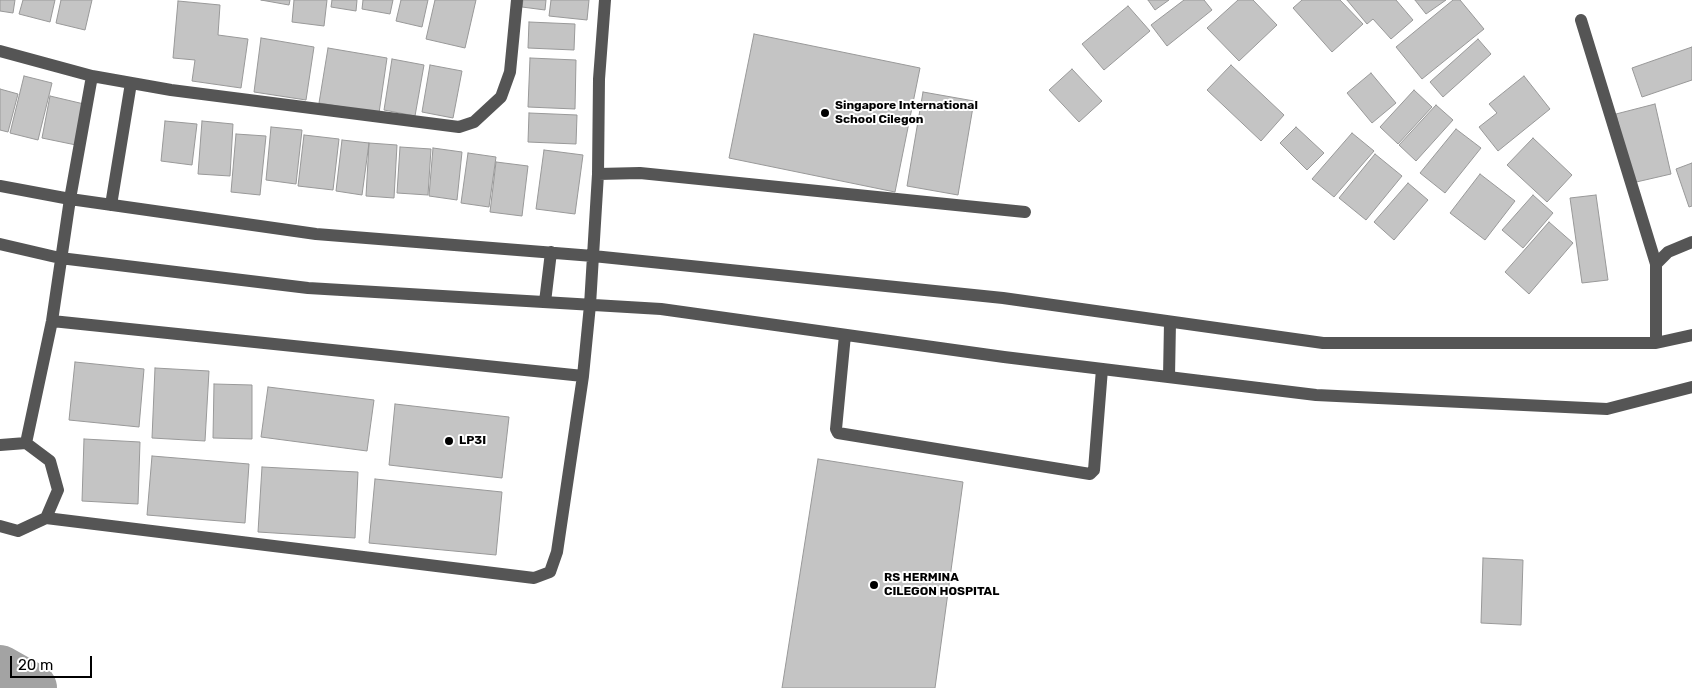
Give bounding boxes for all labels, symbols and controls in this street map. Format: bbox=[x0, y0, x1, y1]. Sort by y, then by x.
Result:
place label: Singapore International School Cilegon bbox=[835, 99, 978, 127]
marker: Singapore International School Cilegon bbox=[819, 107, 831, 119]
place label: LP3I bbox=[459, 434, 486, 448]
marker: LP3I bbox=[443, 435, 455, 447]
place label: RS HERMINA CILEGON HOSPITAL bbox=[884, 571, 999, 599]
marker: RS HERMINA CILEGON HOSPITAL bbox=[868, 579, 880, 591]
scale bar bbox=[12, 646, 95, 678]
text: 20 m bbox=[18, 656, 53, 674]

